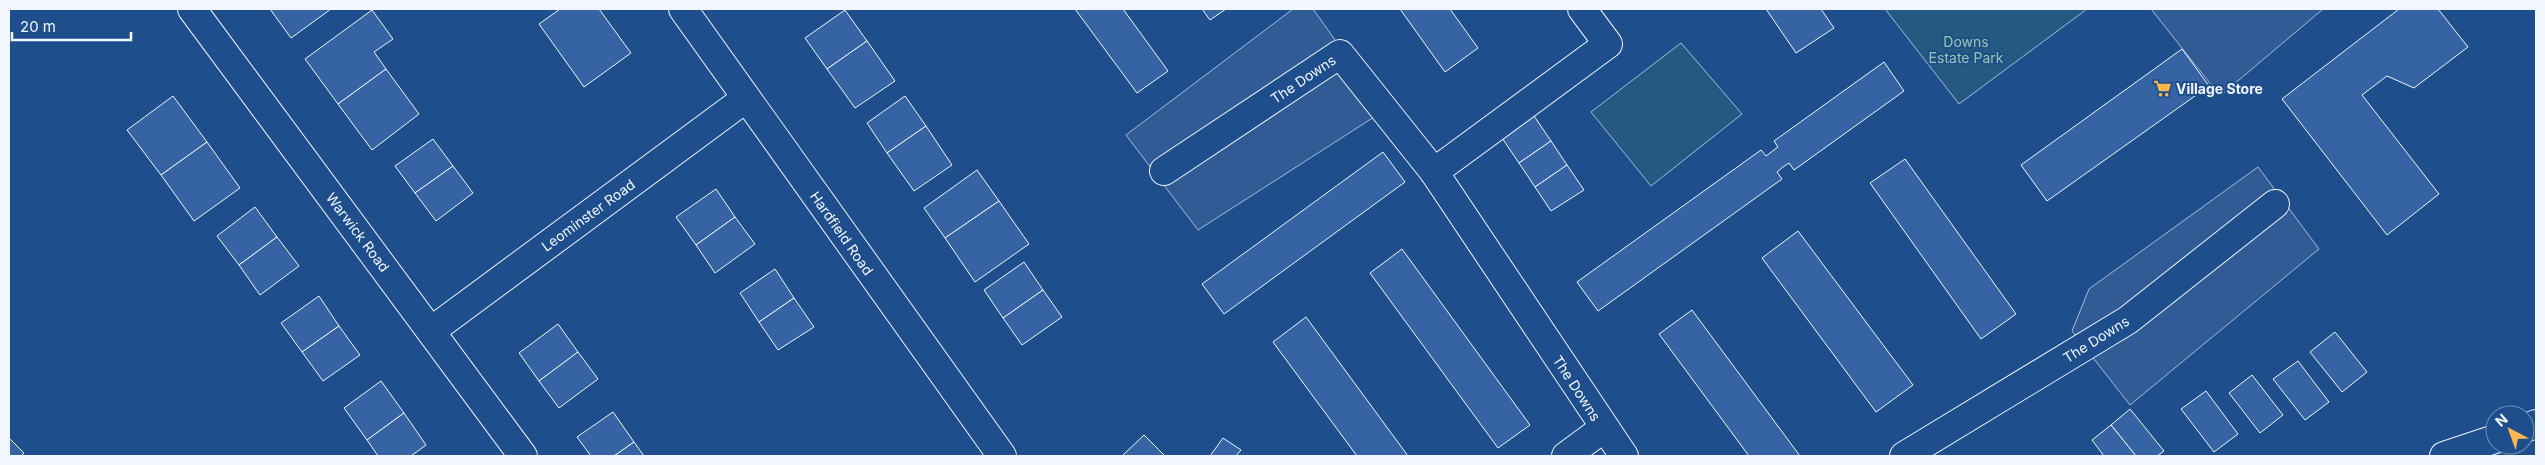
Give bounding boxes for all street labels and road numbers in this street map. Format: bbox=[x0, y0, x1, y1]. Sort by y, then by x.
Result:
street label: The Downs bbox=[1267, 51, 1339, 107]
street label: Leominster Road bbox=[538, 175, 638, 255]
street label: Hardfield Road bbox=[807, 188, 877, 278]
street label: Warwick Road bbox=[323, 189, 393, 275]
street label: The Downs bbox=[2060, 312, 2132, 366]
street label: The Downs bbox=[1550, 352, 1604, 424]

